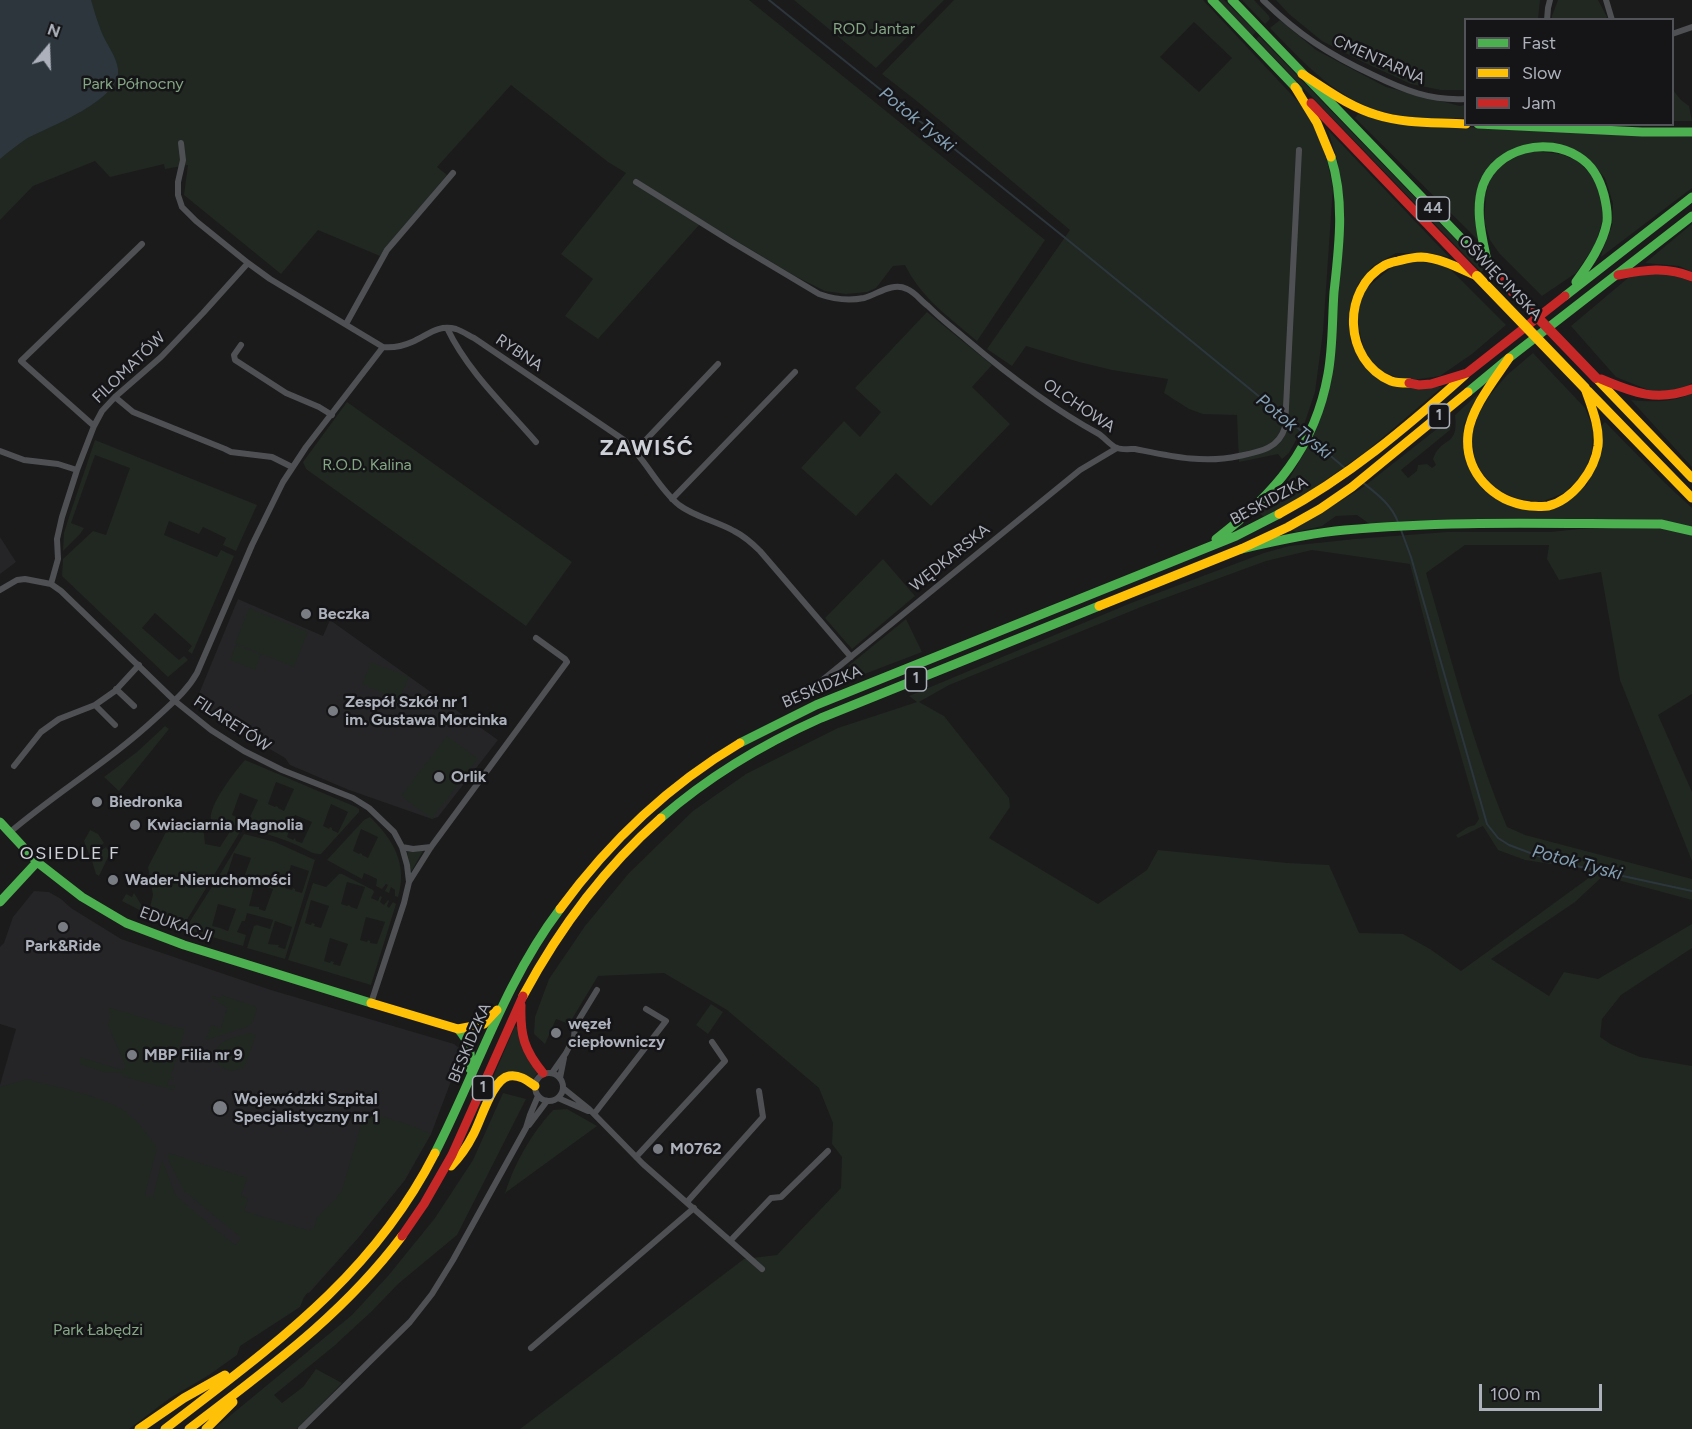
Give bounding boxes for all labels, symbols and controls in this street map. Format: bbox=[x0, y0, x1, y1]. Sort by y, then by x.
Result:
north arrow bbox=[18, 18, 78, 78]
legend bbox=[1464, 18, 1674, 126]
park label: ROD Jantar bbox=[833, 19, 915, 39]
text: N bbox=[45, 20, 63, 42]
street label: CMENTARNA bbox=[1330, 31, 1428, 89]
text: Fast bbox=[1522, 32, 1556, 54]
text: Slow bbox=[1522, 62, 1561, 84]
park label: Park Północny bbox=[82, 74, 184, 94]
water label: Potok Tyski bbox=[875, 83, 959, 157]
text: Jam bbox=[1522, 92, 1556, 114]
road number: 44 bbox=[1416, 197, 1450, 221]
street label: OŚWIĘCIMSKA bbox=[1454, 231, 1546, 325]
street label: FILOMATÓW bbox=[88, 328, 170, 408]
street label: RYBNA bbox=[492, 330, 546, 376]
street label: OLCHOWA bbox=[1040, 375, 1118, 437]
water label: Potok Tyski bbox=[1252, 390, 1336, 464]
road number: 1 bbox=[1428, 404, 1450, 428]
district label: ZAWIŚĆ bbox=[600, 436, 694, 462]
park label: R.O.D. Kalina bbox=[322, 455, 412, 475]
street label: BESKIDZKA bbox=[1227, 473, 1311, 529]
street label: WĘDKARSKA bbox=[906, 520, 994, 596]
place label: Beczka bbox=[318, 604, 370, 624]
marker: Beczka bbox=[299, 607, 313, 621]
street label: BESKIDZKA bbox=[779, 662, 865, 712]
road number: 1 bbox=[906, 667, 926, 691]
street label: FILARETÓW bbox=[190, 692, 274, 756]
place label: Zespół Szkół nr 1 im. Gustawa Morcinka bbox=[345, 692, 507, 730]
marker: Zespół Szkół nr 1 im. Gustawa Morcinka bbox=[326, 704, 340, 718]
place label: Orlik bbox=[451, 767, 486, 787]
marker: Orlik bbox=[432, 770, 446, 784]
place label: Biedronka bbox=[109, 792, 183, 812]
marker: Biedronka bbox=[90, 795, 104, 809]
place label: Kwiaciarnia Magnolia bbox=[147, 815, 303, 835]
marker: Kwiaciarnia Magnolia bbox=[128, 818, 142, 832]
water label: Potok Tyski bbox=[1530, 841, 1624, 885]
district label: OSIEDLE F bbox=[20, 843, 120, 865]
place label: Wader-Nieruchomości bbox=[125, 870, 291, 890]
marker: Wader-Nieruchomości bbox=[106, 873, 120, 887]
street label: EDUKACJI bbox=[137, 903, 215, 947]
marker: Park&Ride bbox=[56, 920, 70, 934]
place label: Park&Ride bbox=[25, 936, 101, 956]
street label: BESKIDZKA bbox=[445, 1000, 495, 1086]
place label: węzeł ciepłowniczy bbox=[568, 1014, 665, 1052]
marker: węzeł ciepłowniczy bbox=[549, 1026, 563, 1040]
place label: MBP Filia nr 9 bbox=[144, 1045, 243, 1065]
marker: MBP Filia nr 9 bbox=[125, 1048, 139, 1062]
road number: 1 bbox=[472, 1076, 494, 1100]
place label: Wojewódzki Szpital Specjalistyczny nr 1 bbox=[234, 1089, 379, 1127]
marker: Wojewódzki Szpital Specjalistyczny nr 1 bbox=[211, 1099, 229, 1117]
place label: M0762 bbox=[670, 1139, 722, 1159]
marker: M0762 bbox=[651, 1142, 665, 1156]
park label: Park Łabędzi bbox=[53, 1320, 143, 1340]
scale bar bbox=[1482, 1372, 1605, 1410]
text: 100 m bbox=[1490, 1383, 1540, 1405]

